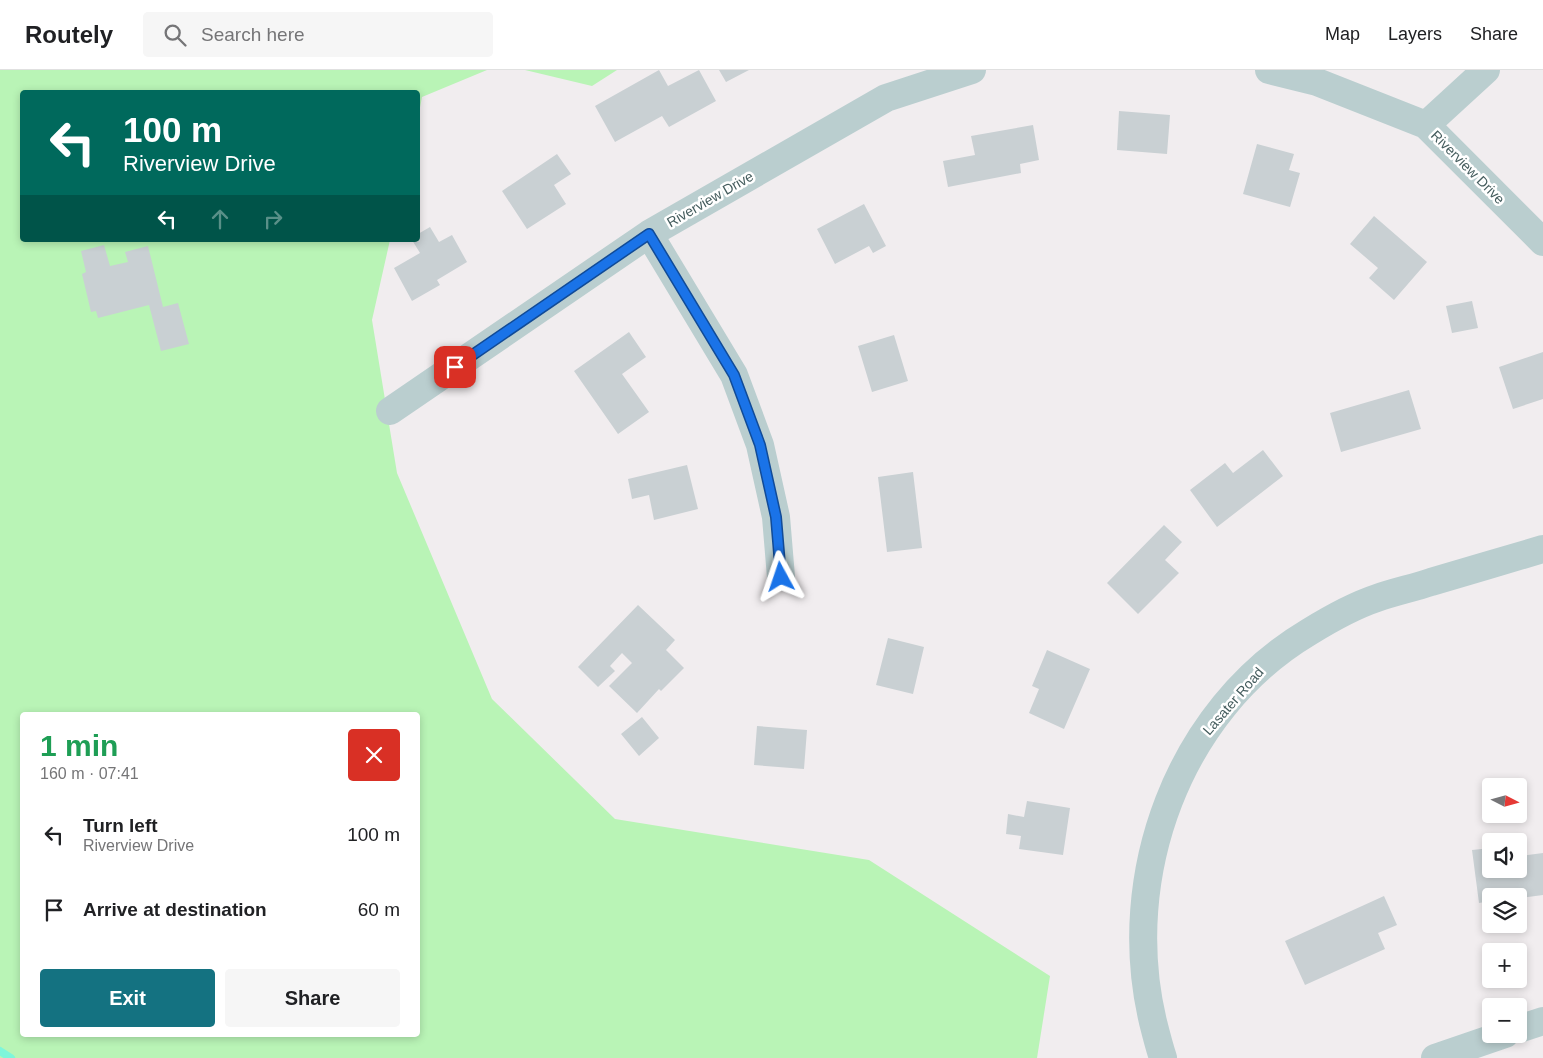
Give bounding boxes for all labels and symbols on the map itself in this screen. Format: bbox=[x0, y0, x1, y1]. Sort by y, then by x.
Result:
street label: Riverview Drive bbox=[1428, 127, 1508, 207]
street label: Riverview Drive bbox=[664, 168, 756, 230]
pin bbox=[434, 346, 476, 388]
position arrow bbox=[754, 550, 806, 602]
street label: Lasater Road bbox=[1199, 664, 1267, 738]
north arrow bbox=[1482, 778, 1528, 822]

